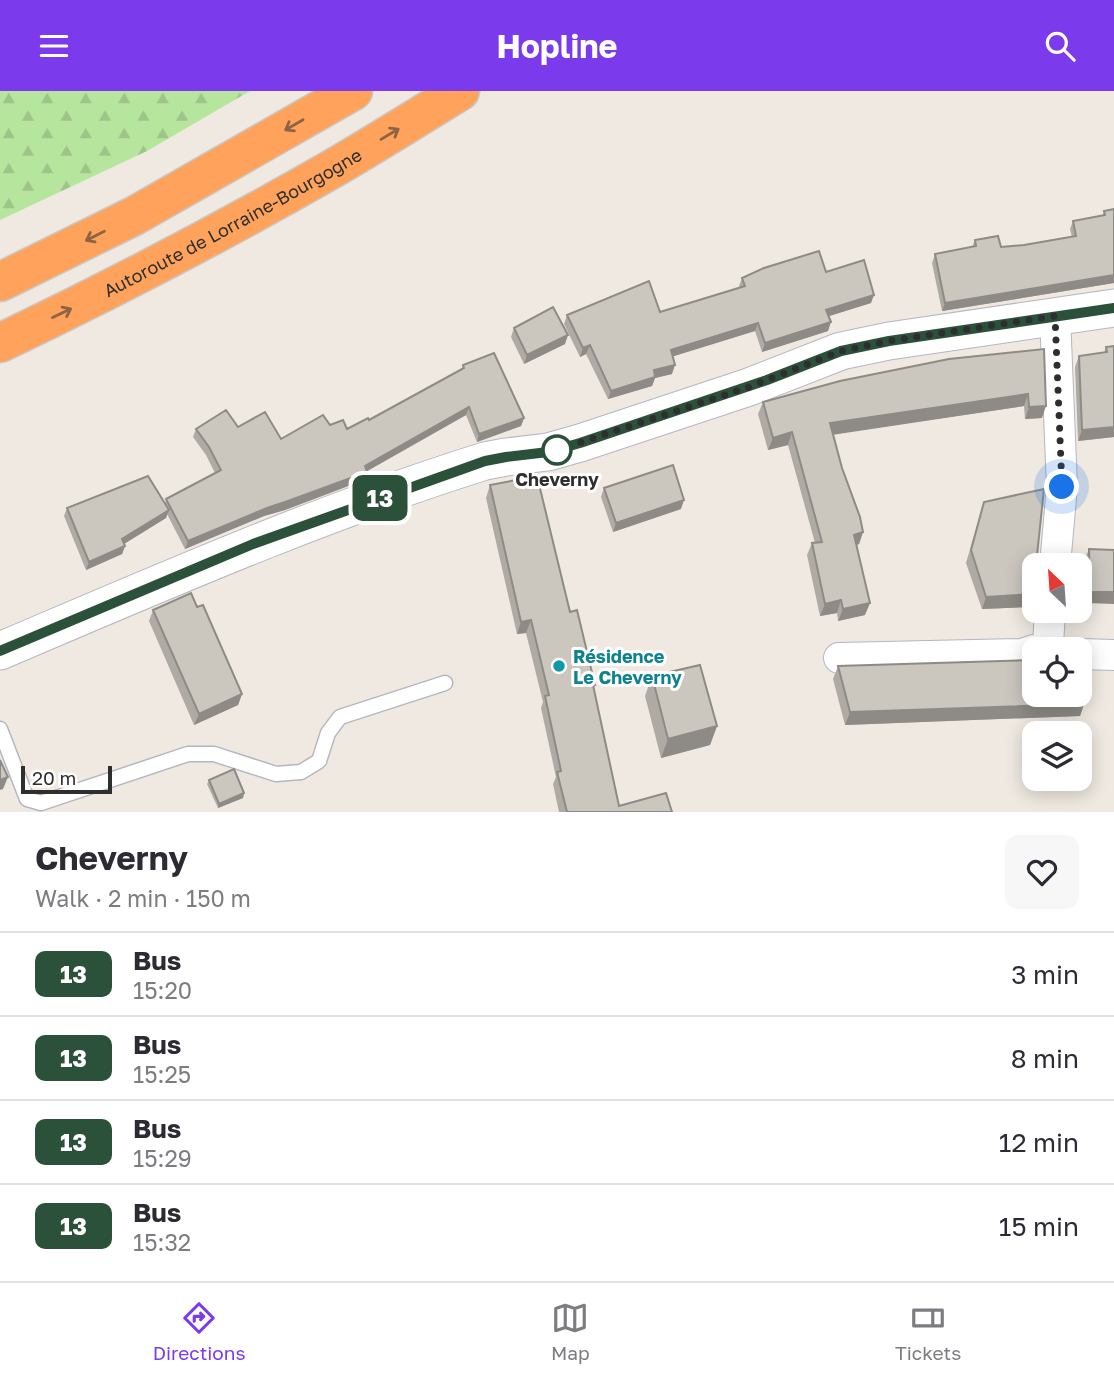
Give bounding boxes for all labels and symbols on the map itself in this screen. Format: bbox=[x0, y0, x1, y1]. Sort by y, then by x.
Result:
one-way arrow bbox=[284, 118, 304, 132]
one-way arrow bbox=[380, 127, 400, 141]
street label: Autoroute de Lorraine-Bourgogne bbox=[100, 143, 365, 301]
one-way arrow bbox=[85, 229, 106, 243]
one-way arrow bbox=[51, 306, 72, 319]
marker: Cheverny bbox=[542, 435, 572, 465]
place label: Cheverny bbox=[515, 468, 599, 490]
your location bbox=[1044, 469, 1079, 504]
line badge: 13 bbox=[348, 475, 412, 521]
north arrow bbox=[1022, 553, 1092, 623]
place label: Résidence Le Cheverny bbox=[573, 645, 682, 688]
marker: Résidence Le Cheverny bbox=[551, 658, 567, 674]
scale bar bbox=[21, 763, 112, 795]

